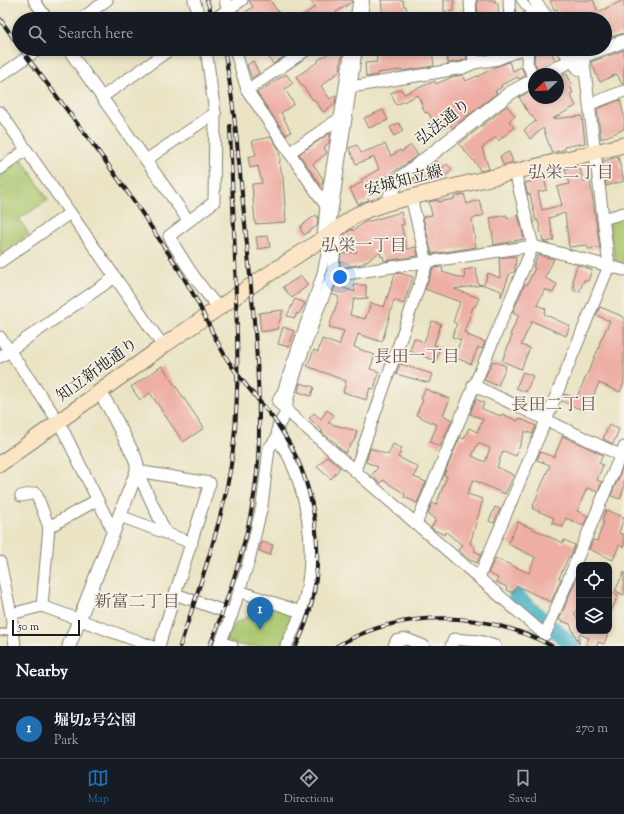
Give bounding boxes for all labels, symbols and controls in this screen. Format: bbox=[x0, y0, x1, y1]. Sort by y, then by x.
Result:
search box bbox=[12, 12, 612, 56]
icon: search bbox=[26, 23, 48, 45]
text: Search here bbox=[58, 24, 133, 45]
north arrow bbox=[528, 68, 564, 104]
street label: 弘法通り bbox=[412, 94, 476, 152]
street label: 安城知立線 bbox=[362, 161, 446, 203]
district label: 弘栄二丁目 bbox=[529, 162, 614, 186]
district label: 弘栄一丁目 bbox=[322, 235, 407, 259]
your location bbox=[330, 267, 350, 287]
street label: 知立新地通り bbox=[52, 333, 144, 409]
district label: 長田一丁目 bbox=[375, 346, 460, 370]
district label: 長田二丁目 bbox=[512, 394, 597, 418]
map controls bbox=[576, 562, 612, 634]
button: locate bbox=[576, 562, 612, 598]
district label: 新富二丁目 bbox=[95, 591, 180, 615]
pin: 1 bbox=[247, 597, 273, 630]
button: layers bbox=[576, 598, 612, 634]
scale bar bbox=[12, 618, 80, 637]
text: 50 m bbox=[18, 619, 39, 635]
text: Nearby bbox=[16, 660, 68, 684]
text: 堀切2号公園 bbox=[54, 711, 136, 732]
text: 1 bbox=[27, 720, 31, 738]
text: 270 m bbox=[575, 720, 608, 738]
text: Park bbox=[54, 732, 79, 750]
tab: Map bbox=[87, 767, 109, 807]
tab: Directions bbox=[284, 767, 334, 807]
tab: Saved bbox=[508, 767, 537, 807]

